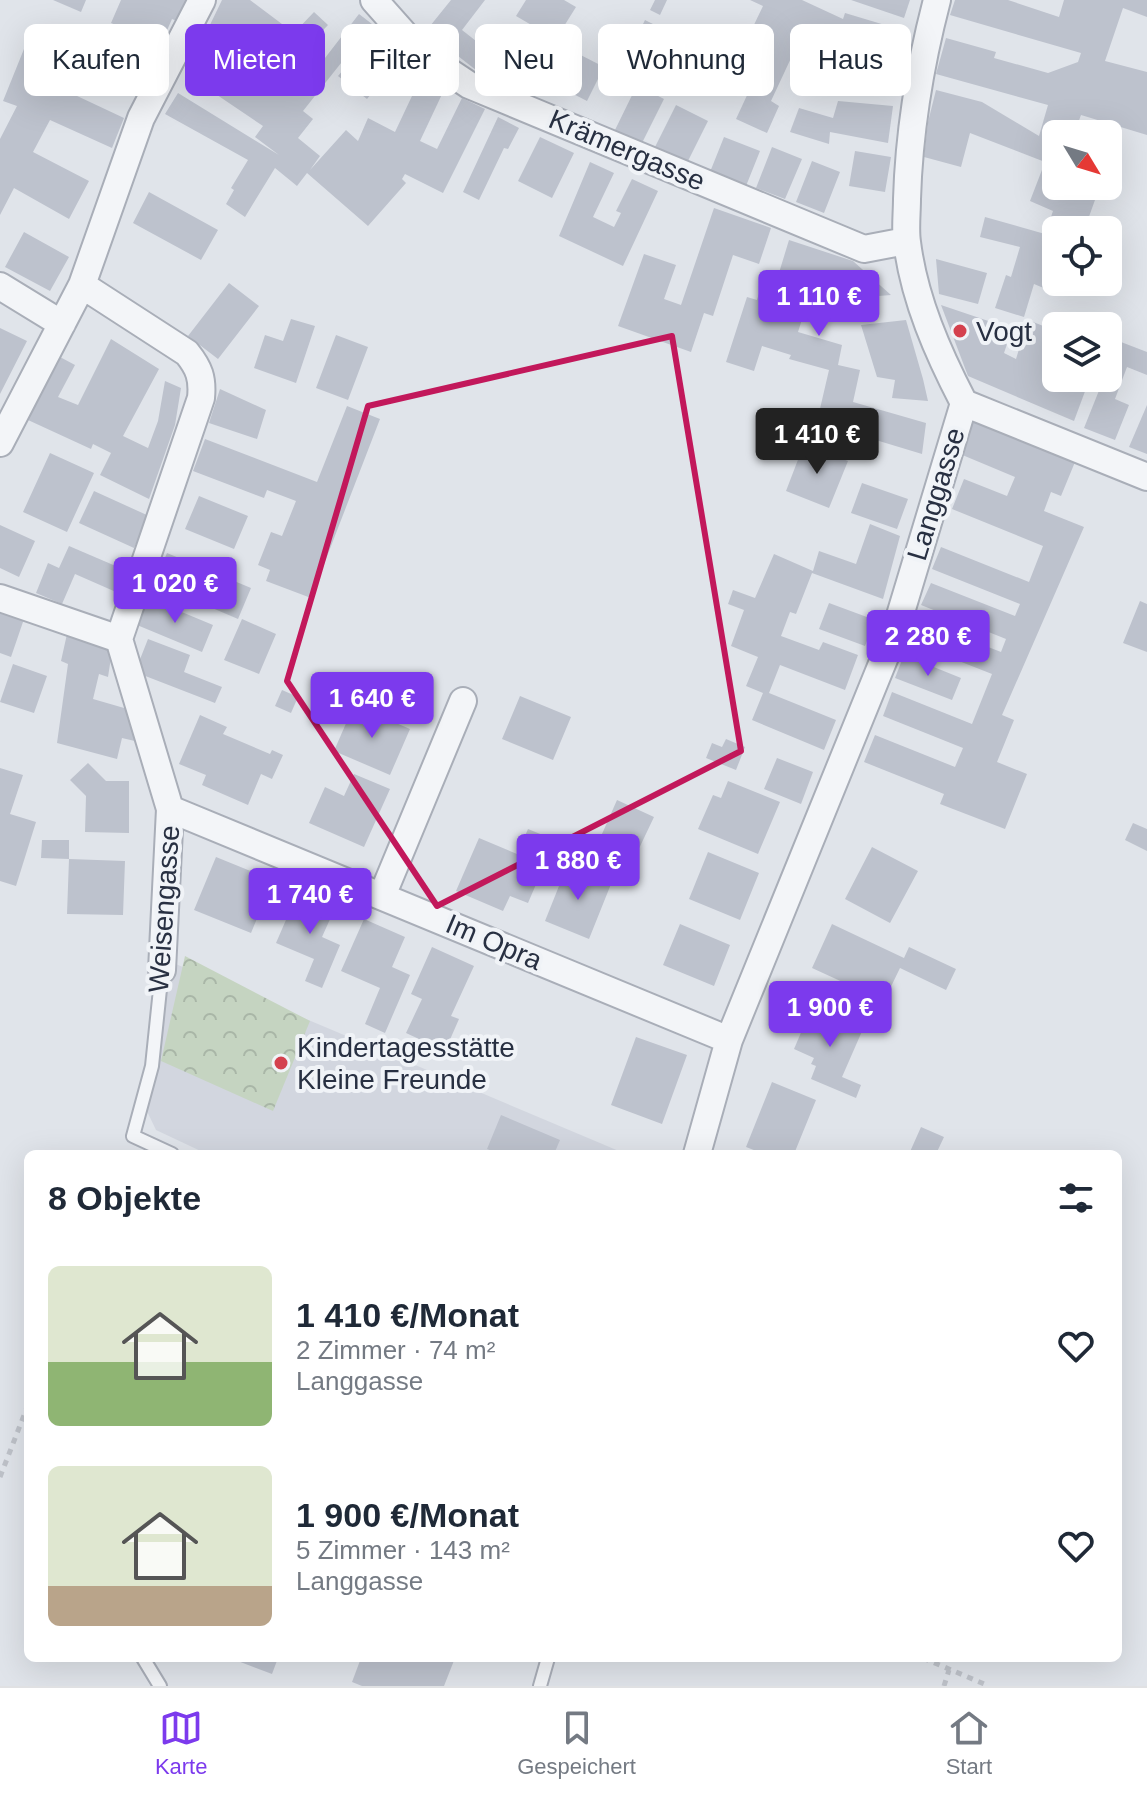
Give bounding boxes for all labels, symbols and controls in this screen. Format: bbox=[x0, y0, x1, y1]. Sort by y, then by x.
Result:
chip: Kaufen bbox=[24, 24, 169, 96]
chip: Mieten bbox=[185, 24, 325, 96]
chip: Filter bbox=[341, 24, 459, 96]
chip: Neu bbox=[475, 24, 582, 96]
chip: Wohnung bbox=[598, 24, 774, 96]
chip: Haus bbox=[790, 24, 911, 96]
street label: Krämergasse bbox=[544, 103, 710, 197]
north arrow bbox=[1042, 120, 1122, 200]
map controls bbox=[1042, 120, 1122, 392]
button: locate bbox=[1042, 216, 1122, 296]
pin: 1 110 € bbox=[745, 270, 893, 338]
text: 1 110 € bbox=[776, 281, 862, 311]
button: layers bbox=[1042, 312, 1122, 392]
place label: Vogt bbox=[976, 316, 1032, 347]
marker: Vogt bbox=[951, 322, 969, 340]
pin: 1 410 € bbox=[743, 408, 891, 476]
text: 1 410 € bbox=[774, 419, 860, 449]
street label: Langgasse bbox=[901, 424, 971, 564]
pin: 1 020 € bbox=[101, 557, 249, 625]
text: 1 020 € bbox=[132, 568, 218, 598]
pin: 2 280 € bbox=[854, 610, 1002, 678]
text: 2 280 € bbox=[885, 621, 971, 651]
pin: 1 640 € bbox=[298, 672, 446, 740]
text: 1 640 € bbox=[329, 683, 415, 713]
street label: Weisengasse bbox=[143, 824, 185, 994]
pin: 1 880 € bbox=[504, 834, 652, 902]
text: 1 880 € bbox=[535, 845, 621, 875]
pin: 1 740 € bbox=[236, 868, 384, 936]
text: 1 740 € bbox=[267, 879, 353, 909]
street label: Im Opra bbox=[441, 908, 547, 976]
pin: 1 900 € bbox=[756, 981, 904, 1049]
text: 1 900 € bbox=[787, 992, 873, 1022]
place label: Kindertagesstätte Kleine Freunde bbox=[297, 1032, 515, 1095]
marker: Kindertagesstätte Kleine Freunde bbox=[272, 1054, 290, 1072]
icon: filters bbox=[1054, 1176, 1098, 1220]
text: 8 Objekte bbox=[48, 1179, 201, 1217]
text: 1 410 €/Monat bbox=[296, 1296, 519, 1334]
icon: home bbox=[112, 1298, 208, 1394]
icon: heart bbox=[1054, 1324, 1098, 1368]
text: 2 Zimmer · 74 m² bbox=[296, 1335, 495, 1365]
text: Langgasse bbox=[296, 1366, 423, 1396]
text: 1 900 €/Monat bbox=[296, 1496, 519, 1534]
icon: home bbox=[112, 1498, 208, 1594]
icon: heart bbox=[1054, 1524, 1098, 1568]
text: 5 Zimmer · 143 m² bbox=[296, 1535, 510, 1565]
text: Langgasse bbox=[296, 1566, 423, 1596]
tab: Karte bbox=[155, 1706, 207, 1780]
tab: Gespeichert bbox=[517, 1706, 636, 1780]
tab: Start bbox=[946, 1706, 992, 1780]

